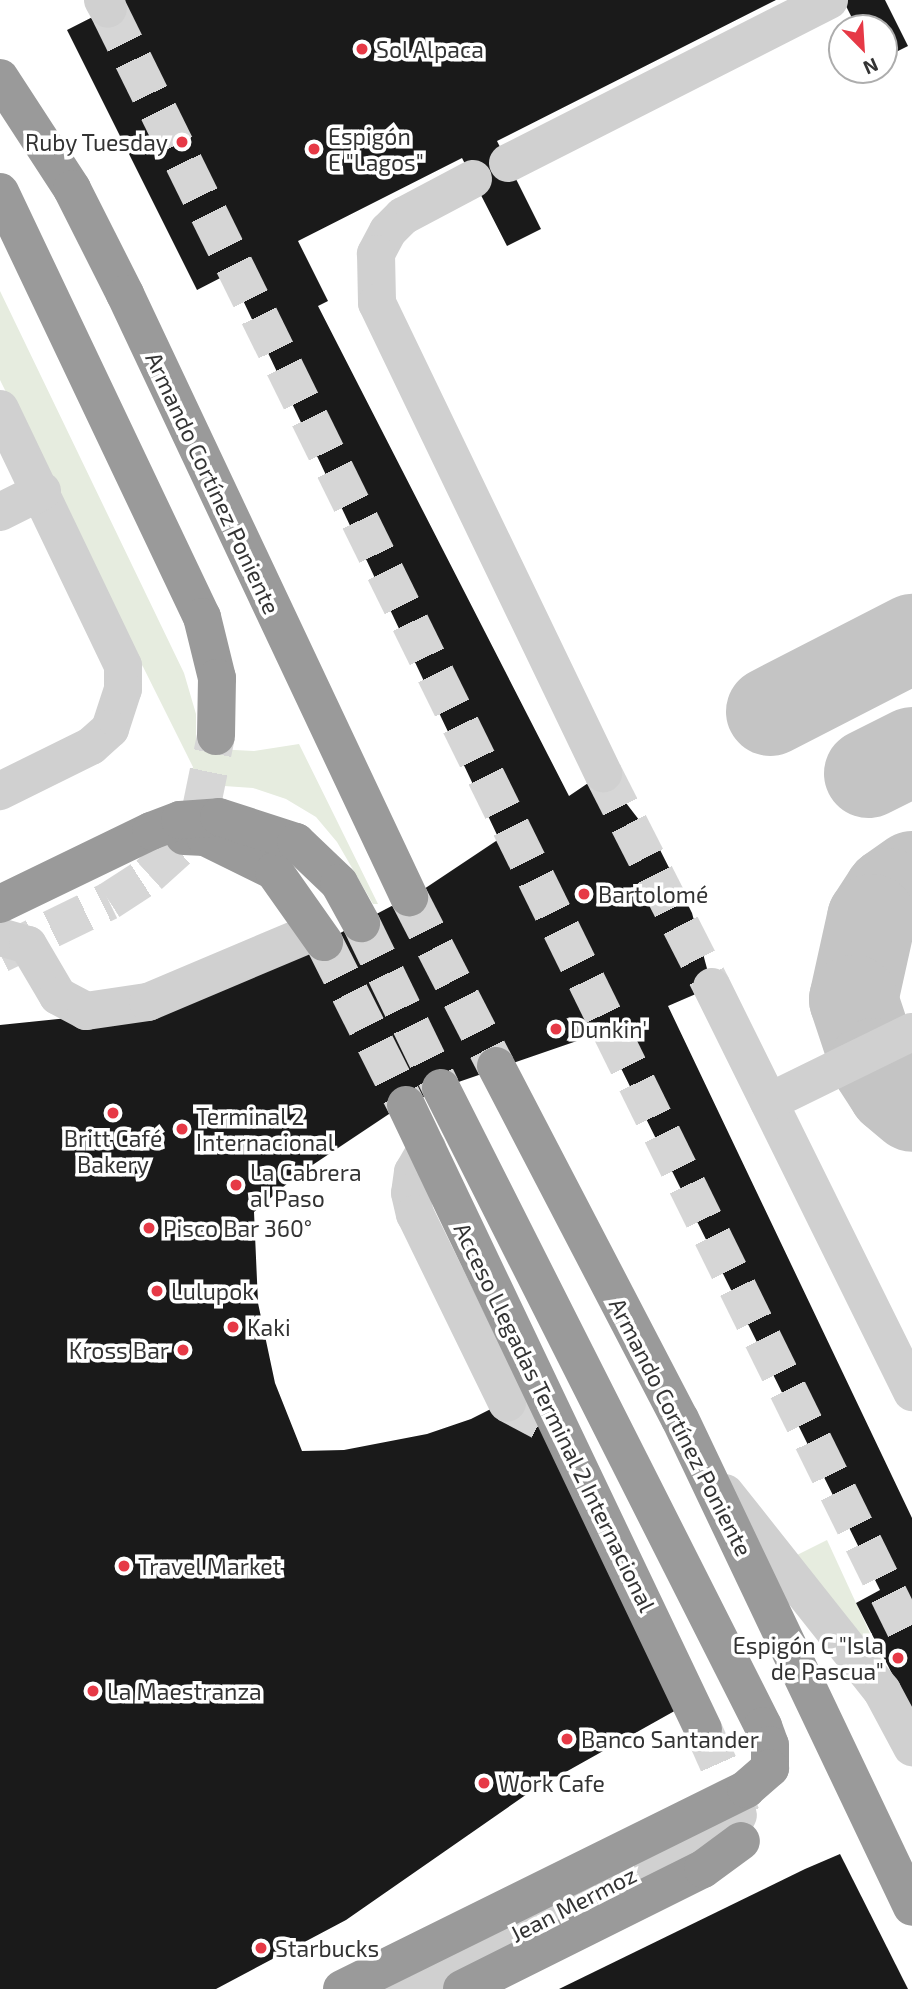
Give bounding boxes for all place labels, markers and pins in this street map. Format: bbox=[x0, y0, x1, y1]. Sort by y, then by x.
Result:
place label: Sol Alpaca bbox=[376, 35, 485, 63]
marker: Sol Alpaca bbox=[354, 41, 370, 57]
place label: Espigón E "Lagos" bbox=[328, 122, 424, 176]
place label: Ruby Tuesday bbox=[24, 128, 168, 156]
marker: Ruby Tuesday bbox=[174, 134, 190, 150]
marker: Espigón E "Lagos" bbox=[306, 141, 322, 157]
place label: Bartolomé bbox=[598, 880, 708, 908]
marker: Bartolomé bbox=[576, 886, 592, 902]
place label: Dunkin' bbox=[570, 1015, 647, 1043]
marker: Dunkin' bbox=[548, 1021, 564, 1037]
place label: Terminal 2 Internacional bbox=[196, 1102, 335, 1156]
marker: Britt Café Bakery bbox=[105, 1105, 121, 1121]
marker: Terminal 2 Internacional bbox=[174, 1121, 190, 1137]
place label: Britt Café Bakery bbox=[64, 1124, 162, 1178]
place label: La Cabrera al Paso bbox=[250, 1158, 362, 1212]
marker: La Cabrera al Paso bbox=[228, 1177, 244, 1193]
place label: Pisco Bar 360° bbox=[163, 1214, 313, 1242]
marker: Pisco Bar 360° bbox=[141, 1220, 157, 1236]
place label: Lulupok bbox=[171, 1277, 254, 1305]
marker: Lulupok bbox=[149, 1283, 165, 1299]
place label: Kaki bbox=[247, 1313, 291, 1341]
marker: Kaki bbox=[225, 1319, 241, 1335]
place label: Kross Bar bbox=[69, 1336, 169, 1364]
marker: Kross Bar bbox=[175, 1342, 191, 1358]
place label: Travel Market bbox=[138, 1552, 282, 1580]
marker: Travel Market bbox=[116, 1558, 132, 1574]
place label: Espigón C "Isla de Pascua" bbox=[733, 1631, 884, 1685]
marker: Espigón C "Isla de Pascua" bbox=[890, 1650, 906, 1666]
place label: La Maestranza bbox=[107, 1677, 262, 1705]
marker: La Maestranza bbox=[85, 1683, 101, 1699]
place label: Banco Santander bbox=[581, 1725, 759, 1753]
marker: Banco Santander bbox=[559, 1731, 575, 1747]
place label: Work Cafe bbox=[498, 1769, 605, 1797]
marker: Work Cafe bbox=[476, 1775, 492, 1791]
place label: Starbucks bbox=[275, 1934, 379, 1962]
marker: Starbucks bbox=[253, 1940, 269, 1956]

